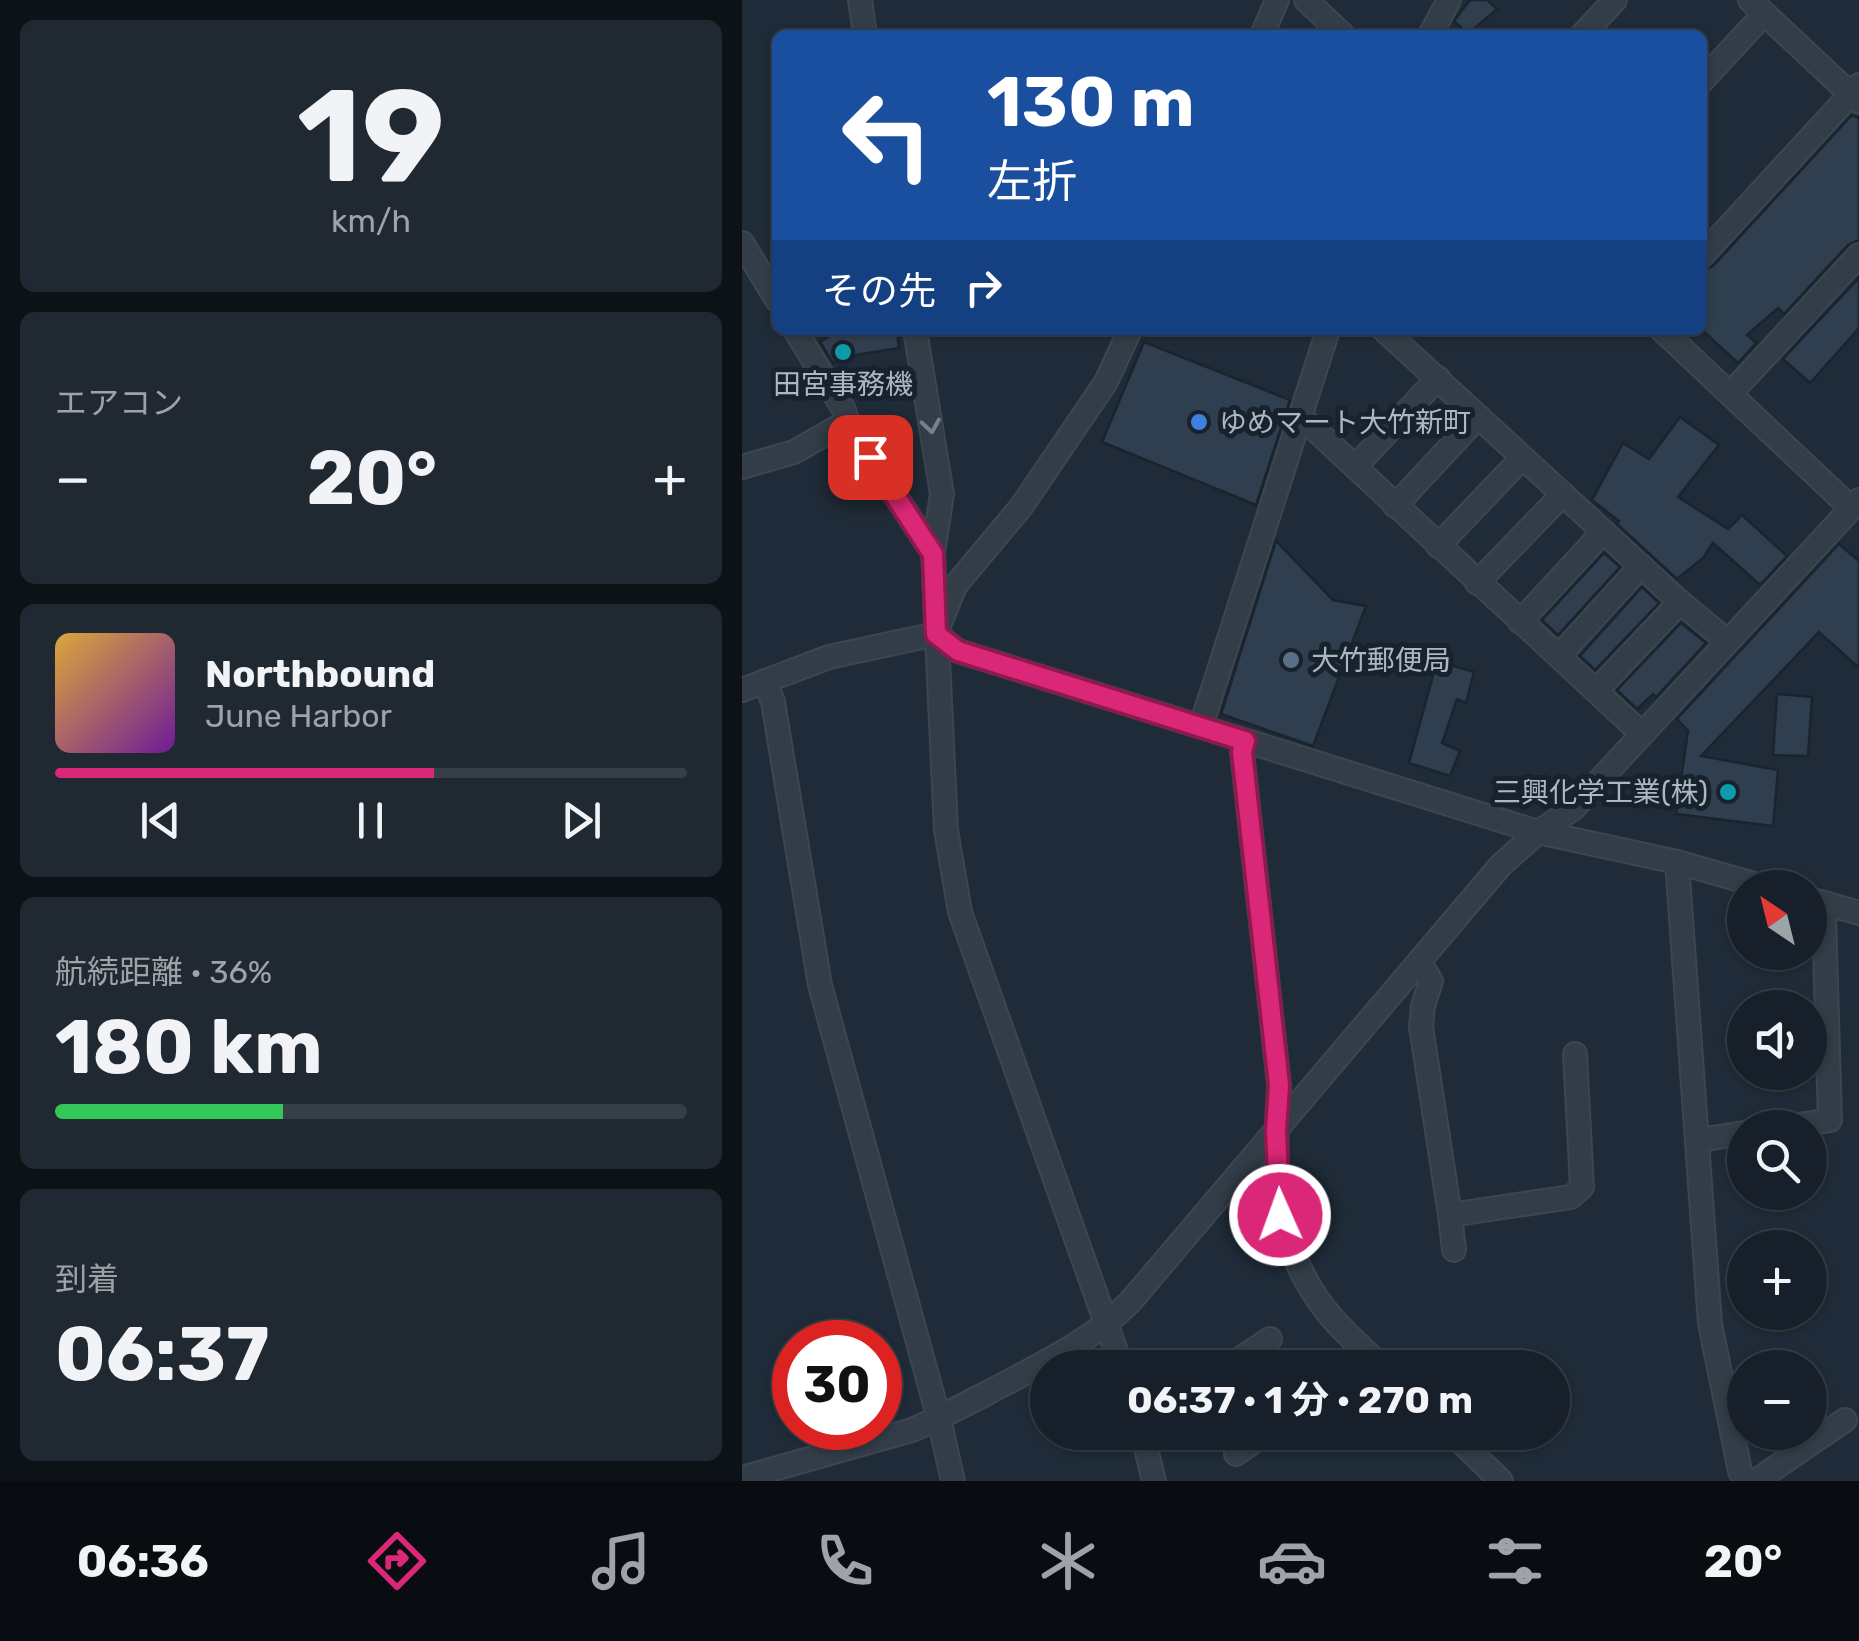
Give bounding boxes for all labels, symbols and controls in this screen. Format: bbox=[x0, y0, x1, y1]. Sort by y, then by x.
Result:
text: 19 bbox=[297, 59, 445, 214]
text: 130 m bbox=[987, 61, 1195, 144]
icon: left bbox=[822, 70, 952, 200]
text: 左折 bbox=[987, 155, 1077, 208]
text: km/h bbox=[331, 202, 411, 240]
icon: right bbox=[956, 260, 1011, 315]
text: その先 bbox=[822, 268, 936, 314]
marker: 田宮事務機 bbox=[832, 341, 854, 363]
place label: 田宮事務機 bbox=[773, 368, 913, 401]
text: エアコン bbox=[55, 384, 183, 422]
place label: ゆめマート大竹新町 bbox=[1219, 406, 1471, 439]
marker: ゆめマート大竹新町 bbox=[1188, 411, 1210, 433]
pin bbox=[828, 415, 913, 500]
one-way arrow bbox=[920, 418, 941, 434]
icon: arrive bbox=[843, 430, 898, 485]
text: 20° bbox=[306, 434, 437, 523]
text: − bbox=[55, 446, 91, 511]
text: + bbox=[653, 446, 687, 511]
place label: 大竹郵便局 bbox=[1311, 644, 1451, 677]
marker: 大竹郵便局 bbox=[1280, 649, 1302, 671]
text: Northbound bbox=[205, 651, 435, 697]
text: June Harbor bbox=[205, 697, 392, 735]
place label: 三興化学工業(株) bbox=[1493, 776, 1708, 809]
marker: 三興化学工業(株) bbox=[1717, 781, 1739, 803]
icon: previous bbox=[133, 793, 188, 848]
icon: pause bbox=[343, 793, 398, 848]
icon: next bbox=[554, 793, 609, 848]
north arrow bbox=[1727, 870, 1827, 970]
map controls bbox=[1727, 870, 1827, 1450]
text: 航続距離 · 36% bbox=[55, 953, 272, 991]
button: sound bbox=[1727, 990, 1827, 1090]
text: 180 km bbox=[55, 1003, 323, 1092]
button: search bbox=[1727, 1110, 1827, 1210]
position arrow bbox=[1228, 1163, 1332, 1267]
button: + bbox=[1727, 1230, 1827, 1330]
text: 到着 bbox=[55, 1260, 119, 1298]
text: 06:37 bbox=[55, 1310, 269, 1399]
speed limit sign: 30 bbox=[772, 1320, 902, 1450]
button: − bbox=[1727, 1350, 1827, 1450]
text: 06:37 · 1 分 · 270 m bbox=[1127, 1377, 1473, 1423]
icon: directions bbox=[362, 1526, 432, 1596]
icon: music bbox=[586, 1526, 656, 1596]
icon: phone bbox=[810, 1526, 880, 1596]
icon: climate bbox=[1033, 1526, 1103, 1596]
icon: car bbox=[1257, 1526, 1327, 1596]
icon: filters bbox=[1480, 1526, 1550, 1596]
text: 06:36 bbox=[77, 1535, 209, 1588]
text: 20° bbox=[1704, 1535, 1782, 1588]

